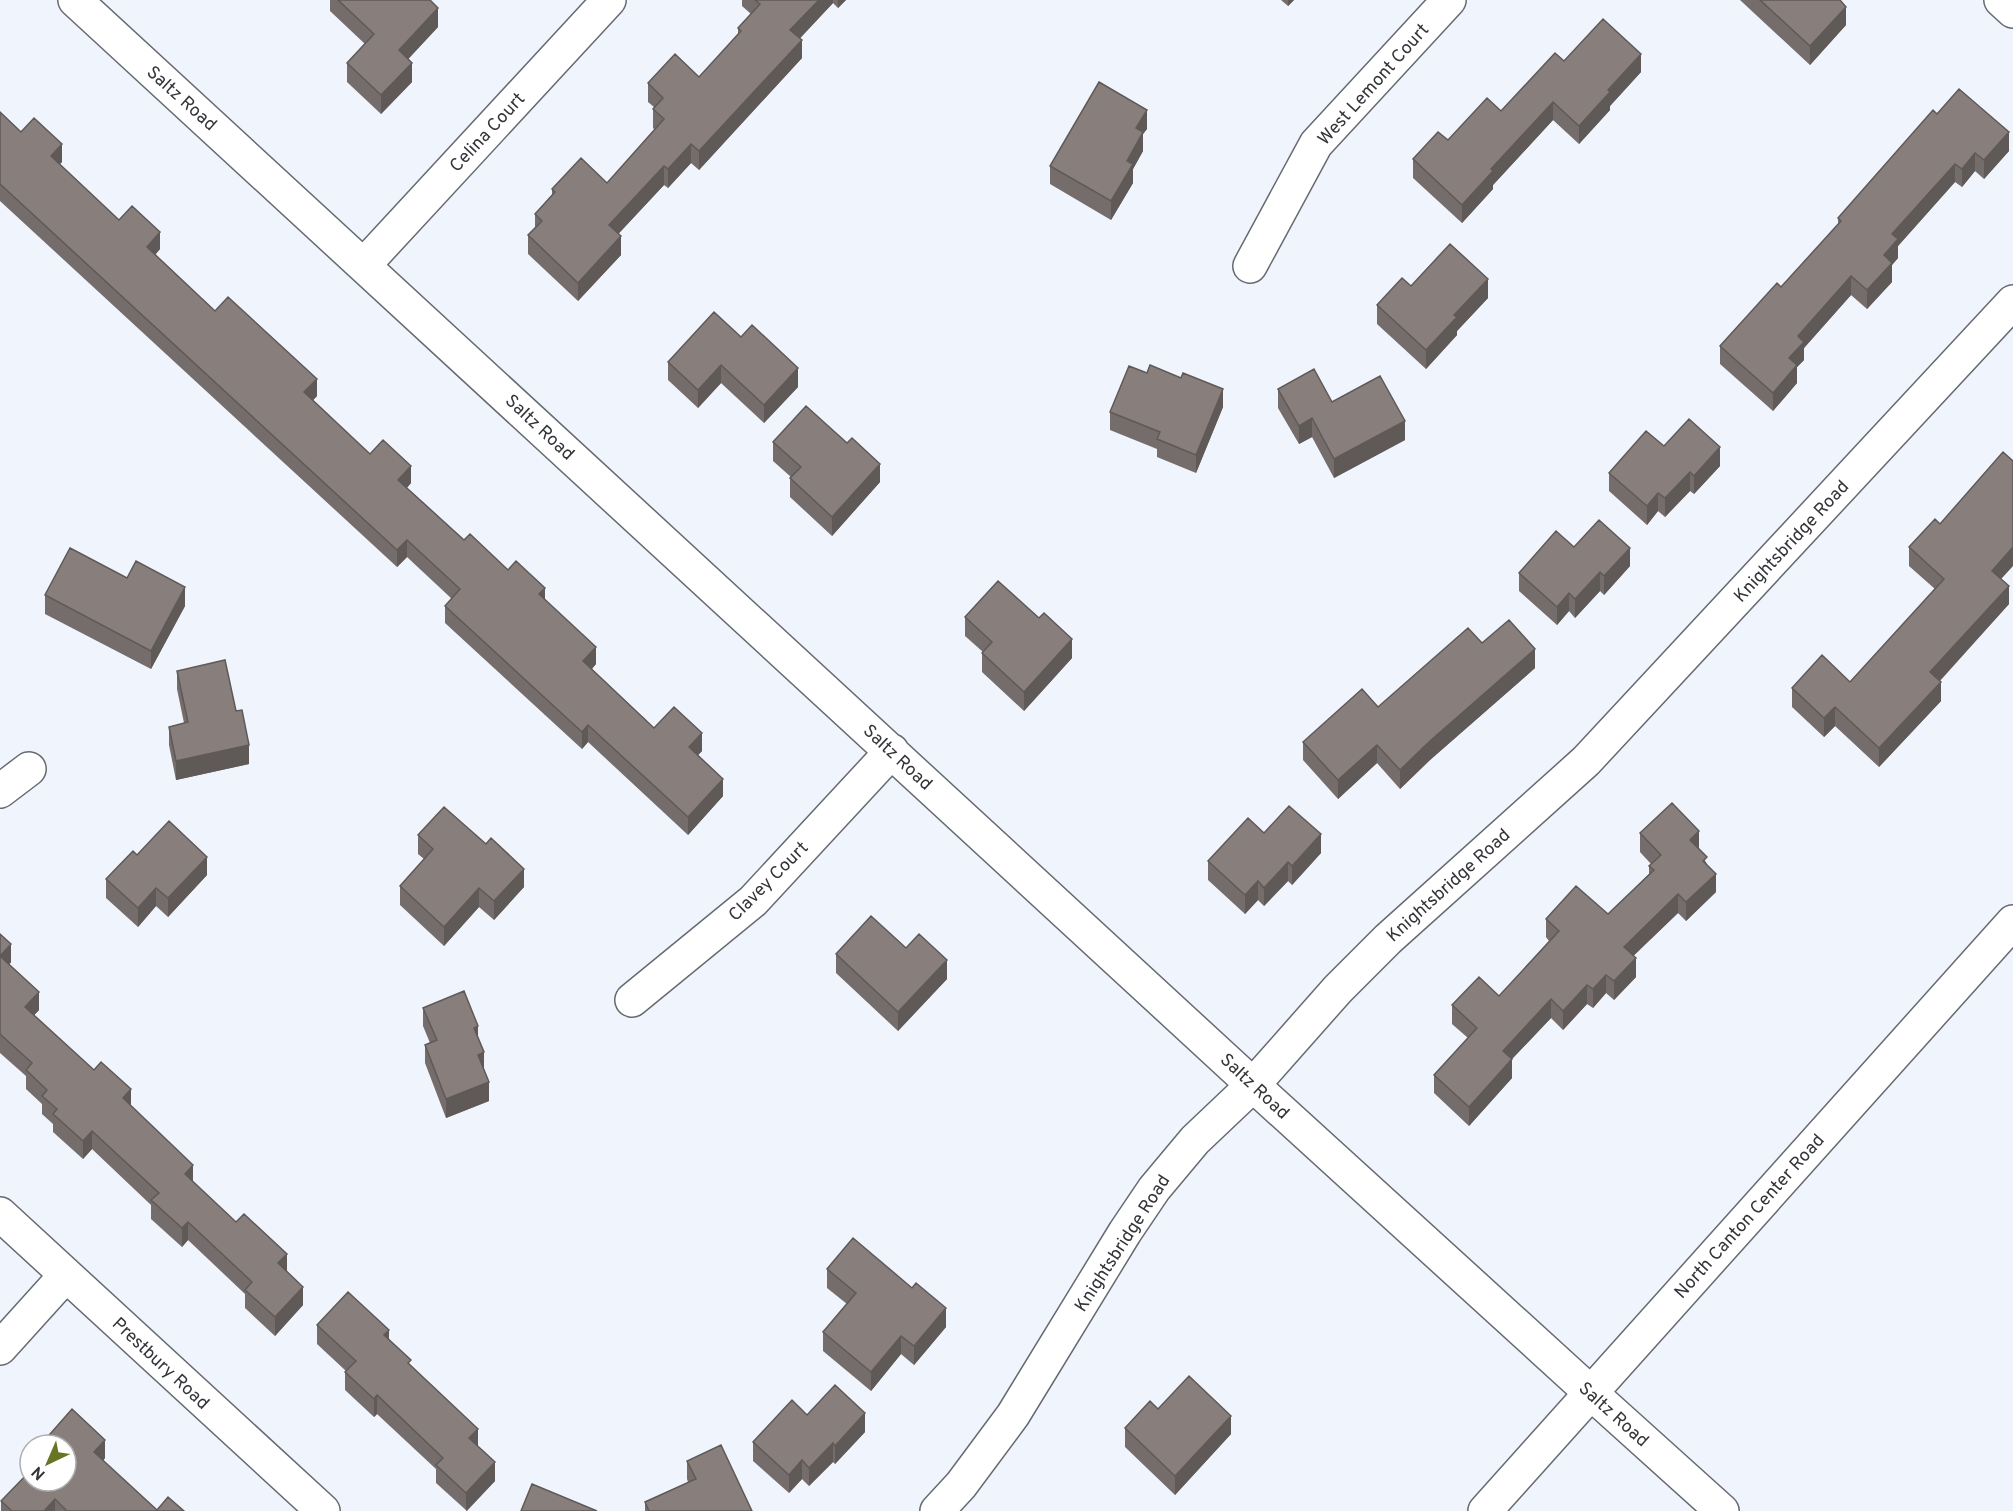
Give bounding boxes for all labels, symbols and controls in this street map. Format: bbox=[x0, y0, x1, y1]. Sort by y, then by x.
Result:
street label: West Lemont Court bbox=[1313, 19, 1435, 151]
street label: Saltz Road bbox=[141, 62, 221, 137]
street label: Celina Court bbox=[445, 88, 531, 178]
street label: Saltz Road bbox=[499, 390, 578, 466]
street label: Knightsbridge Road bbox=[1729, 476, 1855, 608]
street label: Saltz Road bbox=[857, 720, 936, 796]
street label: Knightsbridge Road bbox=[1382, 824, 1516, 948]
street label: Clavey Court bbox=[724, 837, 814, 927]
street label: Saltz Road bbox=[1214, 1049, 1293, 1125]
street label: North Canton Center Road bbox=[1670, 1130, 1830, 1304]
street label: Knightsbridge Road bbox=[1070, 1171, 1176, 1317]
street label: Prestbury Road bbox=[106, 1313, 214, 1415]
street label: Saltz Road bbox=[1573, 1378, 1653, 1453]
north arrow bbox=[18, 1433, 78, 1493]
text: N bbox=[28, 1461, 50, 1484]

